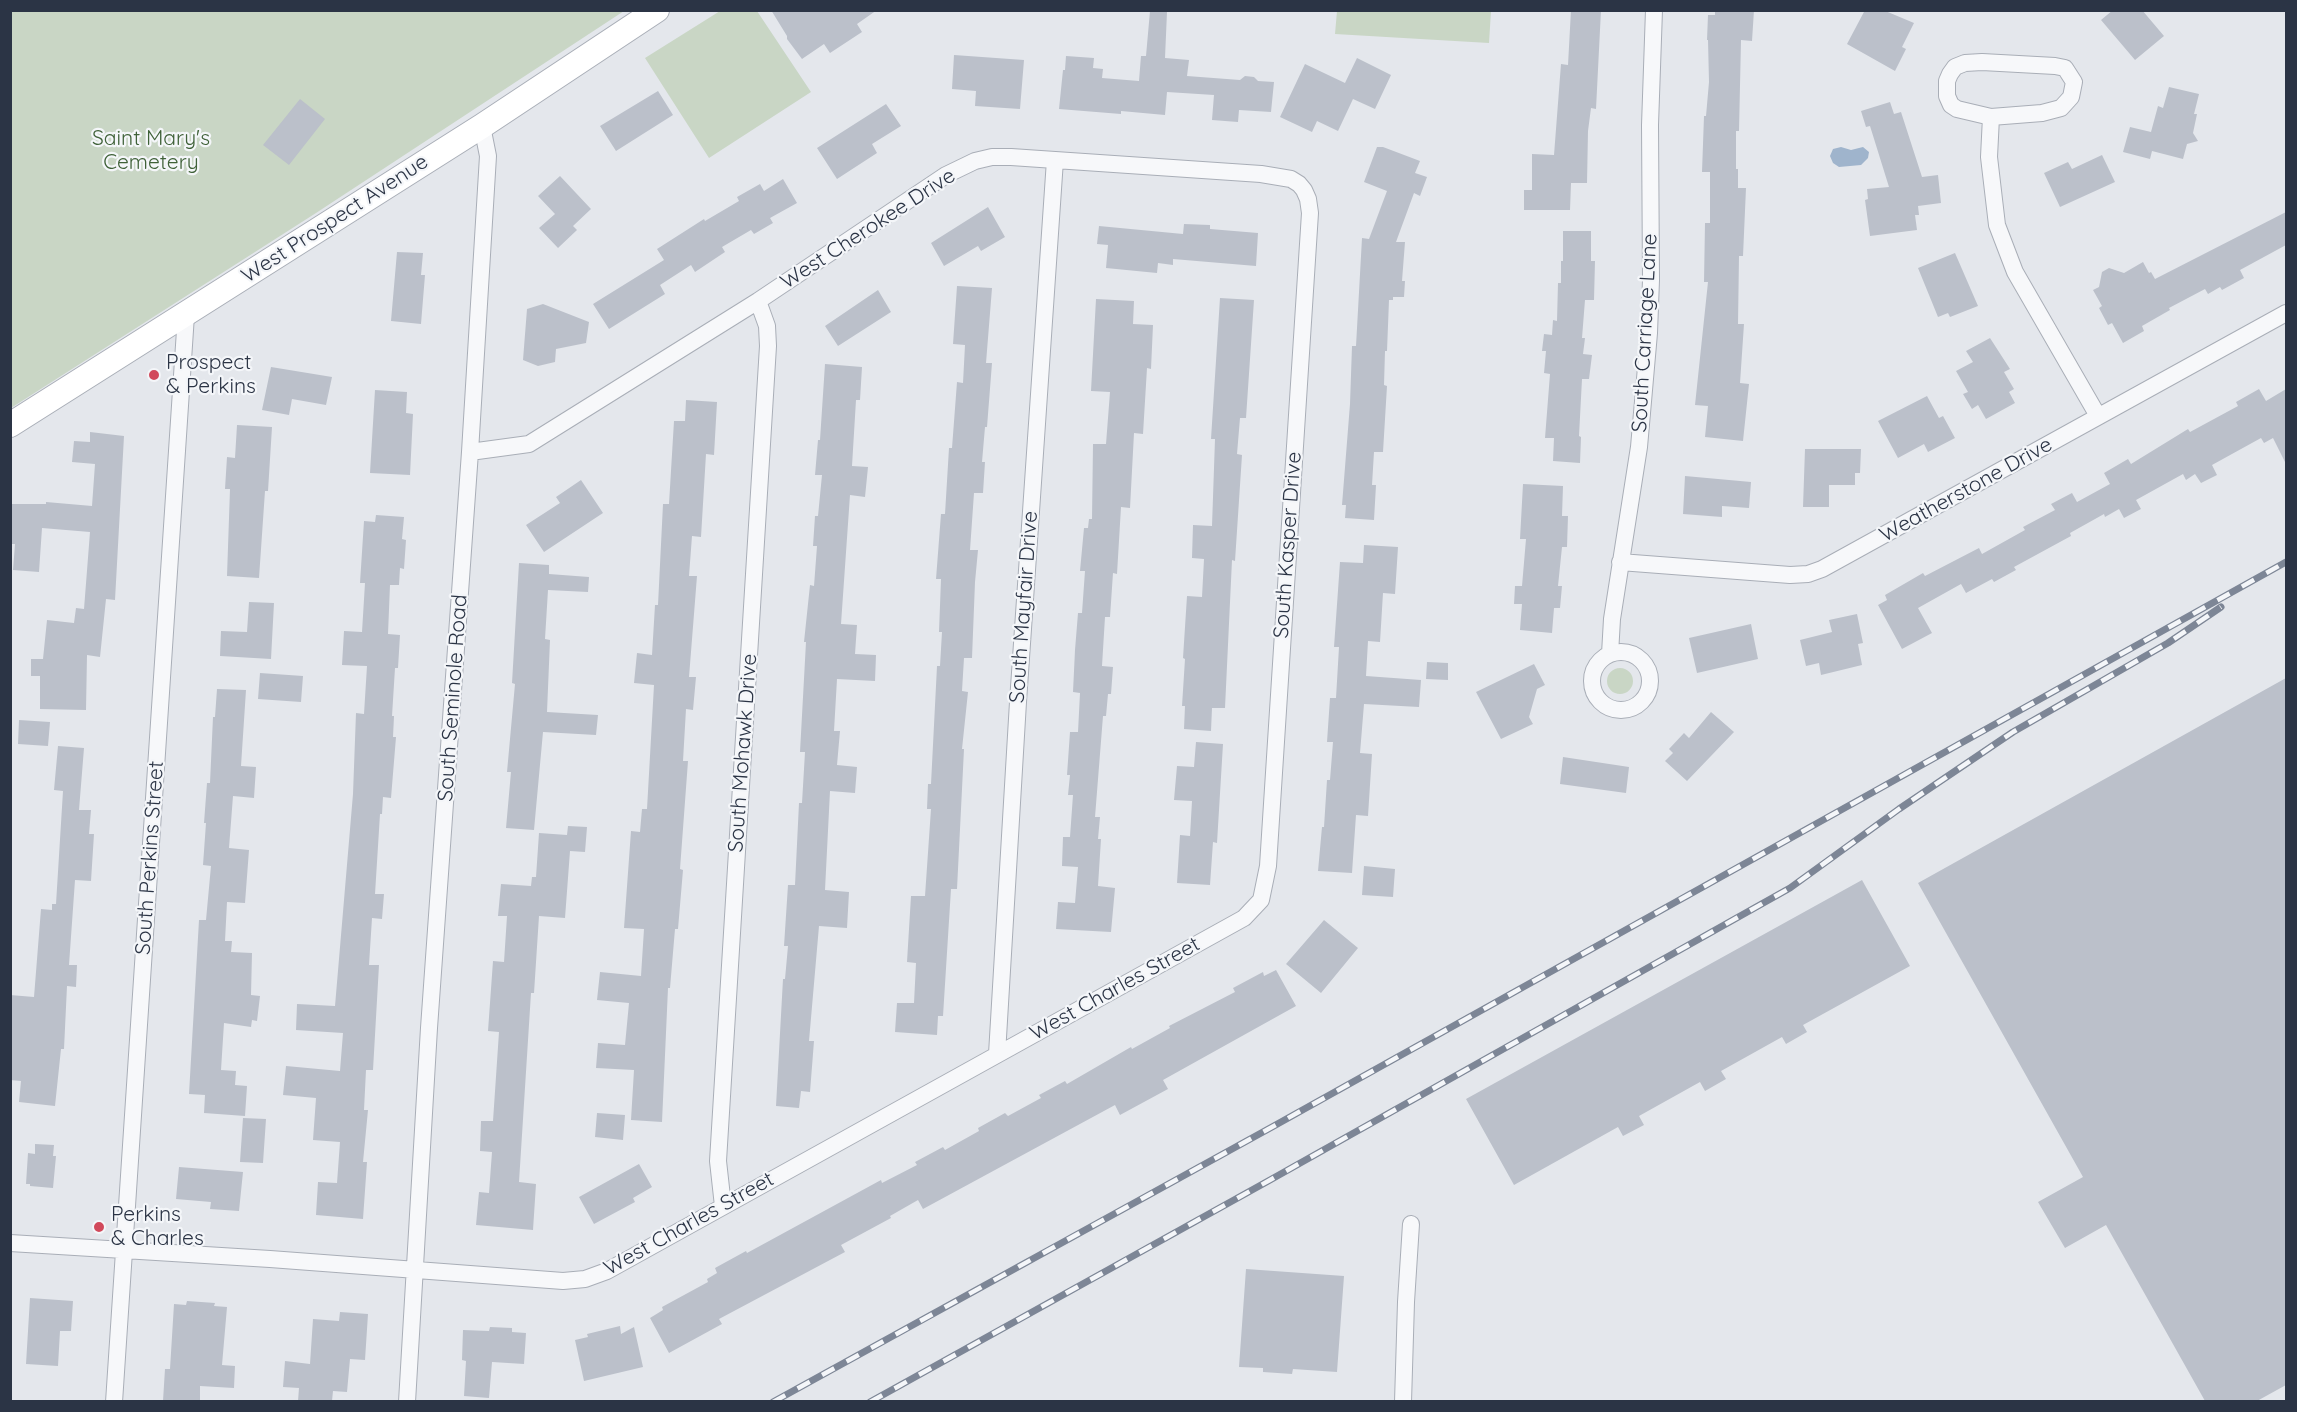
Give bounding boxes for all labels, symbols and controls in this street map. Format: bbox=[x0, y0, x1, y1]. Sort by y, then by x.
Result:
park label: Saint Mary's Cemetery bbox=[92, 126, 210, 176]
street label: West Prospect Avenue bbox=[237, 149, 433, 289]
street label: West Cherokee Drive bbox=[776, 163, 960, 295]
street label: South Carriage Lane bbox=[1627, 233, 1663, 433]
place label: Prospect & Perkins bbox=[166, 350, 256, 400]
marker: Prospect & Perkins bbox=[147, 368, 161, 382]
street label: Weatherstone Drive bbox=[1875, 432, 2057, 548]
street label: South Kasper Drive bbox=[1269, 451, 1307, 639]
street label: South Mayfair Drive bbox=[1005, 510, 1043, 704]
street label: South Seminole Road bbox=[433, 594, 473, 802]
street label: South Mohawk Drive bbox=[723, 653, 763, 853]
street label: South Perkins Street bbox=[131, 760, 169, 956]
street label: West Charles Street bbox=[1026, 932, 1204, 1046]
street label: West Charles Street bbox=[600, 1167, 778, 1281]
place label: Perkins & Charles bbox=[111, 1202, 204, 1252]
marker: Perkins & Charles bbox=[92, 1220, 106, 1234]

